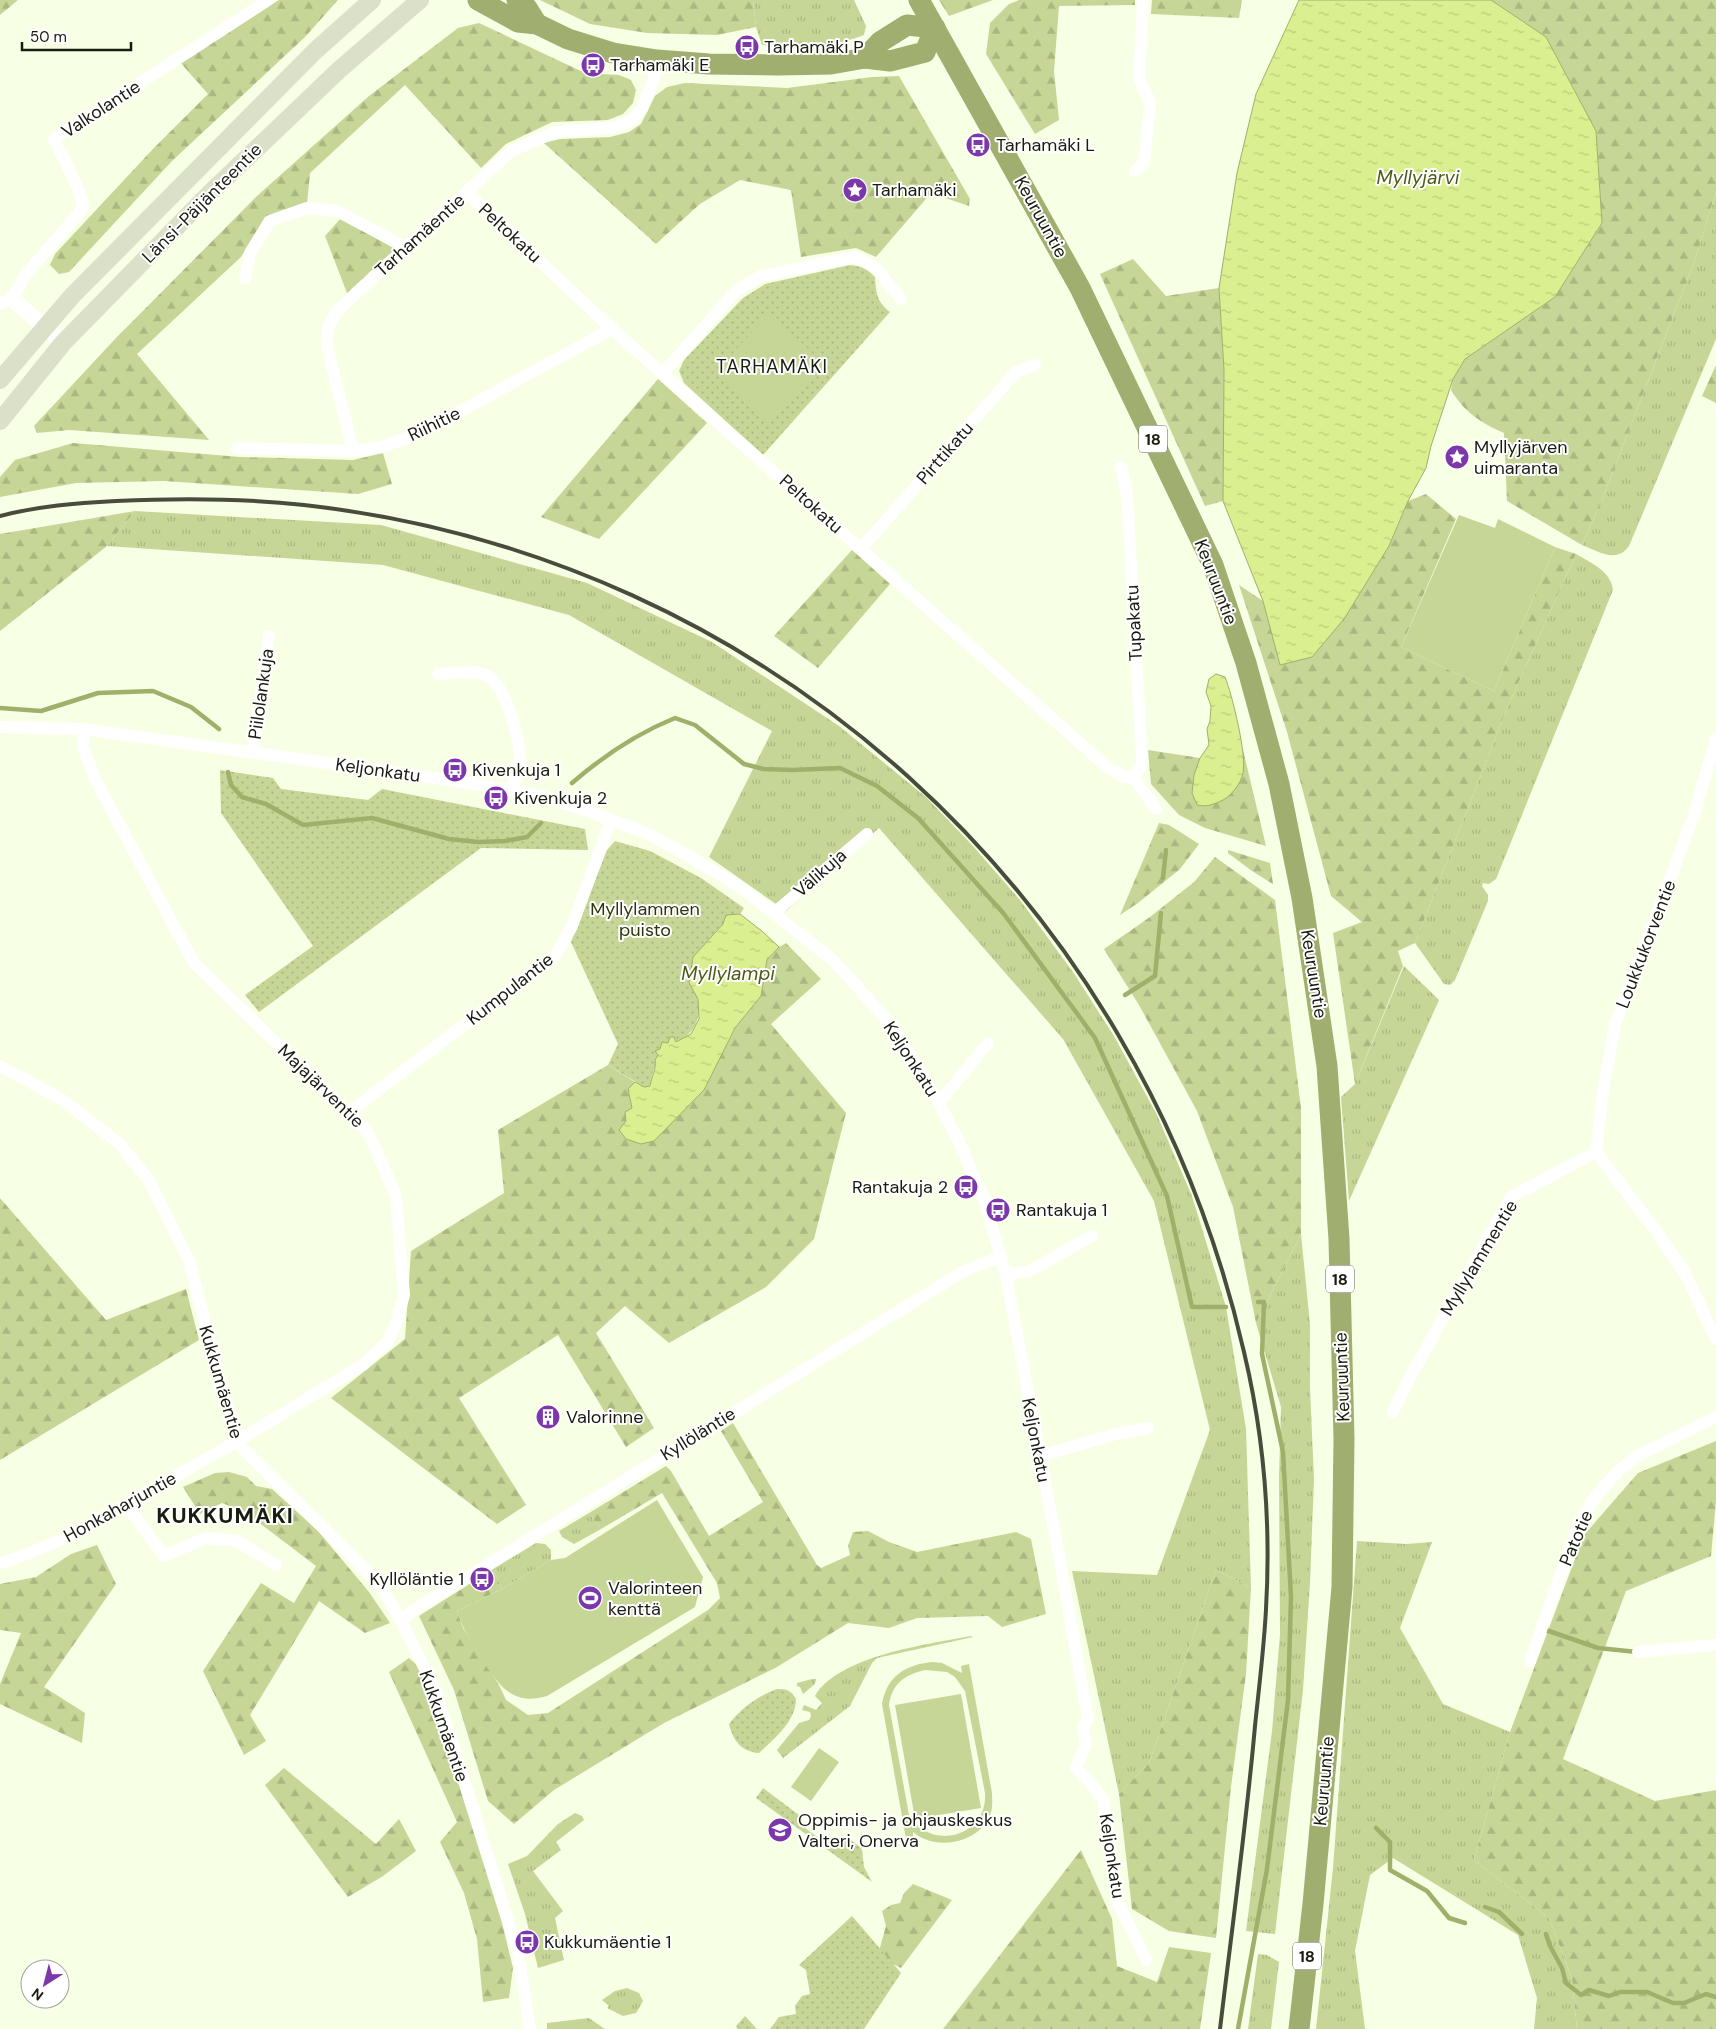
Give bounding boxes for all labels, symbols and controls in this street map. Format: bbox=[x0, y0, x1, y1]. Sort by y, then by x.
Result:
scale bar bbox=[22, 20, 131, 52]
text: 50 m bbox=[30, 27, 67, 47]
bus stop icon: Tarhamäki P bbox=[734, 34, 760, 60]
place label: Tarhamäki P bbox=[764, 35, 864, 59]
bus stop icon: Tarhamäki E bbox=[580, 52, 606, 78]
place label: Tarhamäki E bbox=[610, 53, 710, 77]
street label: Valkolantie bbox=[57, 75, 145, 143]
bus stop icon: Tarhamäki L bbox=[965, 132, 991, 158]
place label: Tarhamäki L bbox=[996, 133, 1095, 157]
street label: Länsi-Päijänteentie bbox=[137, 138, 267, 268]
water label: Myllyjärvi bbox=[1377, 165, 1460, 190]
street label: Keuruuntie bbox=[1009, 172, 1073, 262]
place icon: Tarhamäki bbox=[842, 177, 868, 203]
place label: Tarhamäki bbox=[872, 178, 957, 202]
street label: Tarhamäentie bbox=[370, 188, 470, 282]
street label: Peltokatu bbox=[473, 198, 547, 268]
district label: TARHAMÄKI bbox=[716, 354, 828, 379]
street label: Riihitie bbox=[404, 401, 464, 447]
street label: Pirttikatu bbox=[911, 417, 979, 489]
road number: 18 bbox=[1139, 426, 1167, 452]
place label: Myllyjärven uimaranta bbox=[1474, 435, 1568, 480]
place icon: Myllyjärven uimaranta bbox=[1444, 444, 1470, 470]
street label: Peltokatu bbox=[774, 469, 848, 539]
street label: Keuruuntie bbox=[1189, 536, 1243, 628]
street label: Tupakatu bbox=[1120, 584, 1148, 662]
street label: Piilolankuja bbox=[243, 647, 279, 741]
street label: Keljonkatu bbox=[334, 752, 422, 788]
bus stop icon: Kivenkuja 1 bbox=[442, 757, 468, 783]
place label: Kivenkuja 1 bbox=[472, 758, 560, 782]
bus stop icon: Kivenkuja 2 bbox=[483, 785, 509, 811]
place label: Kivenkuja 2 bbox=[514, 786, 607, 810]
street label: Välikuja bbox=[788, 843, 852, 903]
street label: Loukkukorventie bbox=[1611, 876, 1681, 1012]
park label: Myllylammen puisto bbox=[590, 897, 700, 942]
street label: Keuruuntie bbox=[1295, 928, 1333, 1020]
street label: Kumpulantie bbox=[462, 948, 558, 1030]
water label: Myllylampi bbox=[681, 961, 775, 986]
street label: Keljonkatu bbox=[878, 1017, 944, 1101]
street label: Majajärventie bbox=[273, 1039, 369, 1133]
bus stop icon: Rantakuja 2 bbox=[953, 1174, 979, 1200]
place label: Rantakuja 2 bbox=[852, 1175, 948, 1199]
street label: Myllylammentie bbox=[1435, 1196, 1523, 1320]
bus stop icon: Rantakuja 1 bbox=[985, 1197, 1011, 1223]
place label: Rantakuja 1 bbox=[1016, 1198, 1107, 1222]
road number: 18 bbox=[1326, 1266, 1354, 1292]
street label: Kukkumäentie bbox=[193, 1322, 249, 1442]
street label: Keuruuntie bbox=[1328, 1332, 1356, 1422]
street label: Keljonkatu bbox=[1016, 1396, 1056, 1484]
street label: Kyllöläntie bbox=[656, 1402, 740, 1466]
building icon: Valorinne bbox=[535, 1404, 561, 1430]
place label: Valorinne bbox=[566, 1405, 643, 1429]
street label: Honkaharjuntie bbox=[59, 1466, 181, 1548]
district label: KUKKUMÄKI bbox=[156, 1501, 294, 1530]
street label: Patotie bbox=[1554, 1506, 1598, 1570]
bus stop icon: Kyllöläntie 1 bbox=[469, 1566, 495, 1592]
place label: Kyllöläntie 1 bbox=[370, 1567, 464, 1591]
place label: Valorinteen kenttä bbox=[608, 1576, 702, 1621]
sports icon: Valorinteen kenttä bbox=[577, 1585, 603, 1611]
street label: Kukkumäentie bbox=[414, 1667, 474, 1785]
street label: Keuruuntie bbox=[1308, 1735, 1340, 1827]
place label: Oppimis- ja ohjauskeskus Valteri, Onerva bbox=[798, 1808, 1012, 1853]
street label: Keljonkatu bbox=[1093, 1812, 1131, 1900]
school or university icon: Oppimis- ja ohjauskeskus Valteri, Onerva bbox=[767, 1817, 793, 1843]
bus stop icon: Kukkumäentie 1 bbox=[514, 1929, 540, 1955]
place label: Kukkumäentie 1 bbox=[544, 1930, 671, 1954]
road number: 18 bbox=[1293, 1942, 1321, 1970]
north arrow bbox=[20, 1959, 70, 2009]
text: N bbox=[28, 1984, 47, 2005]

